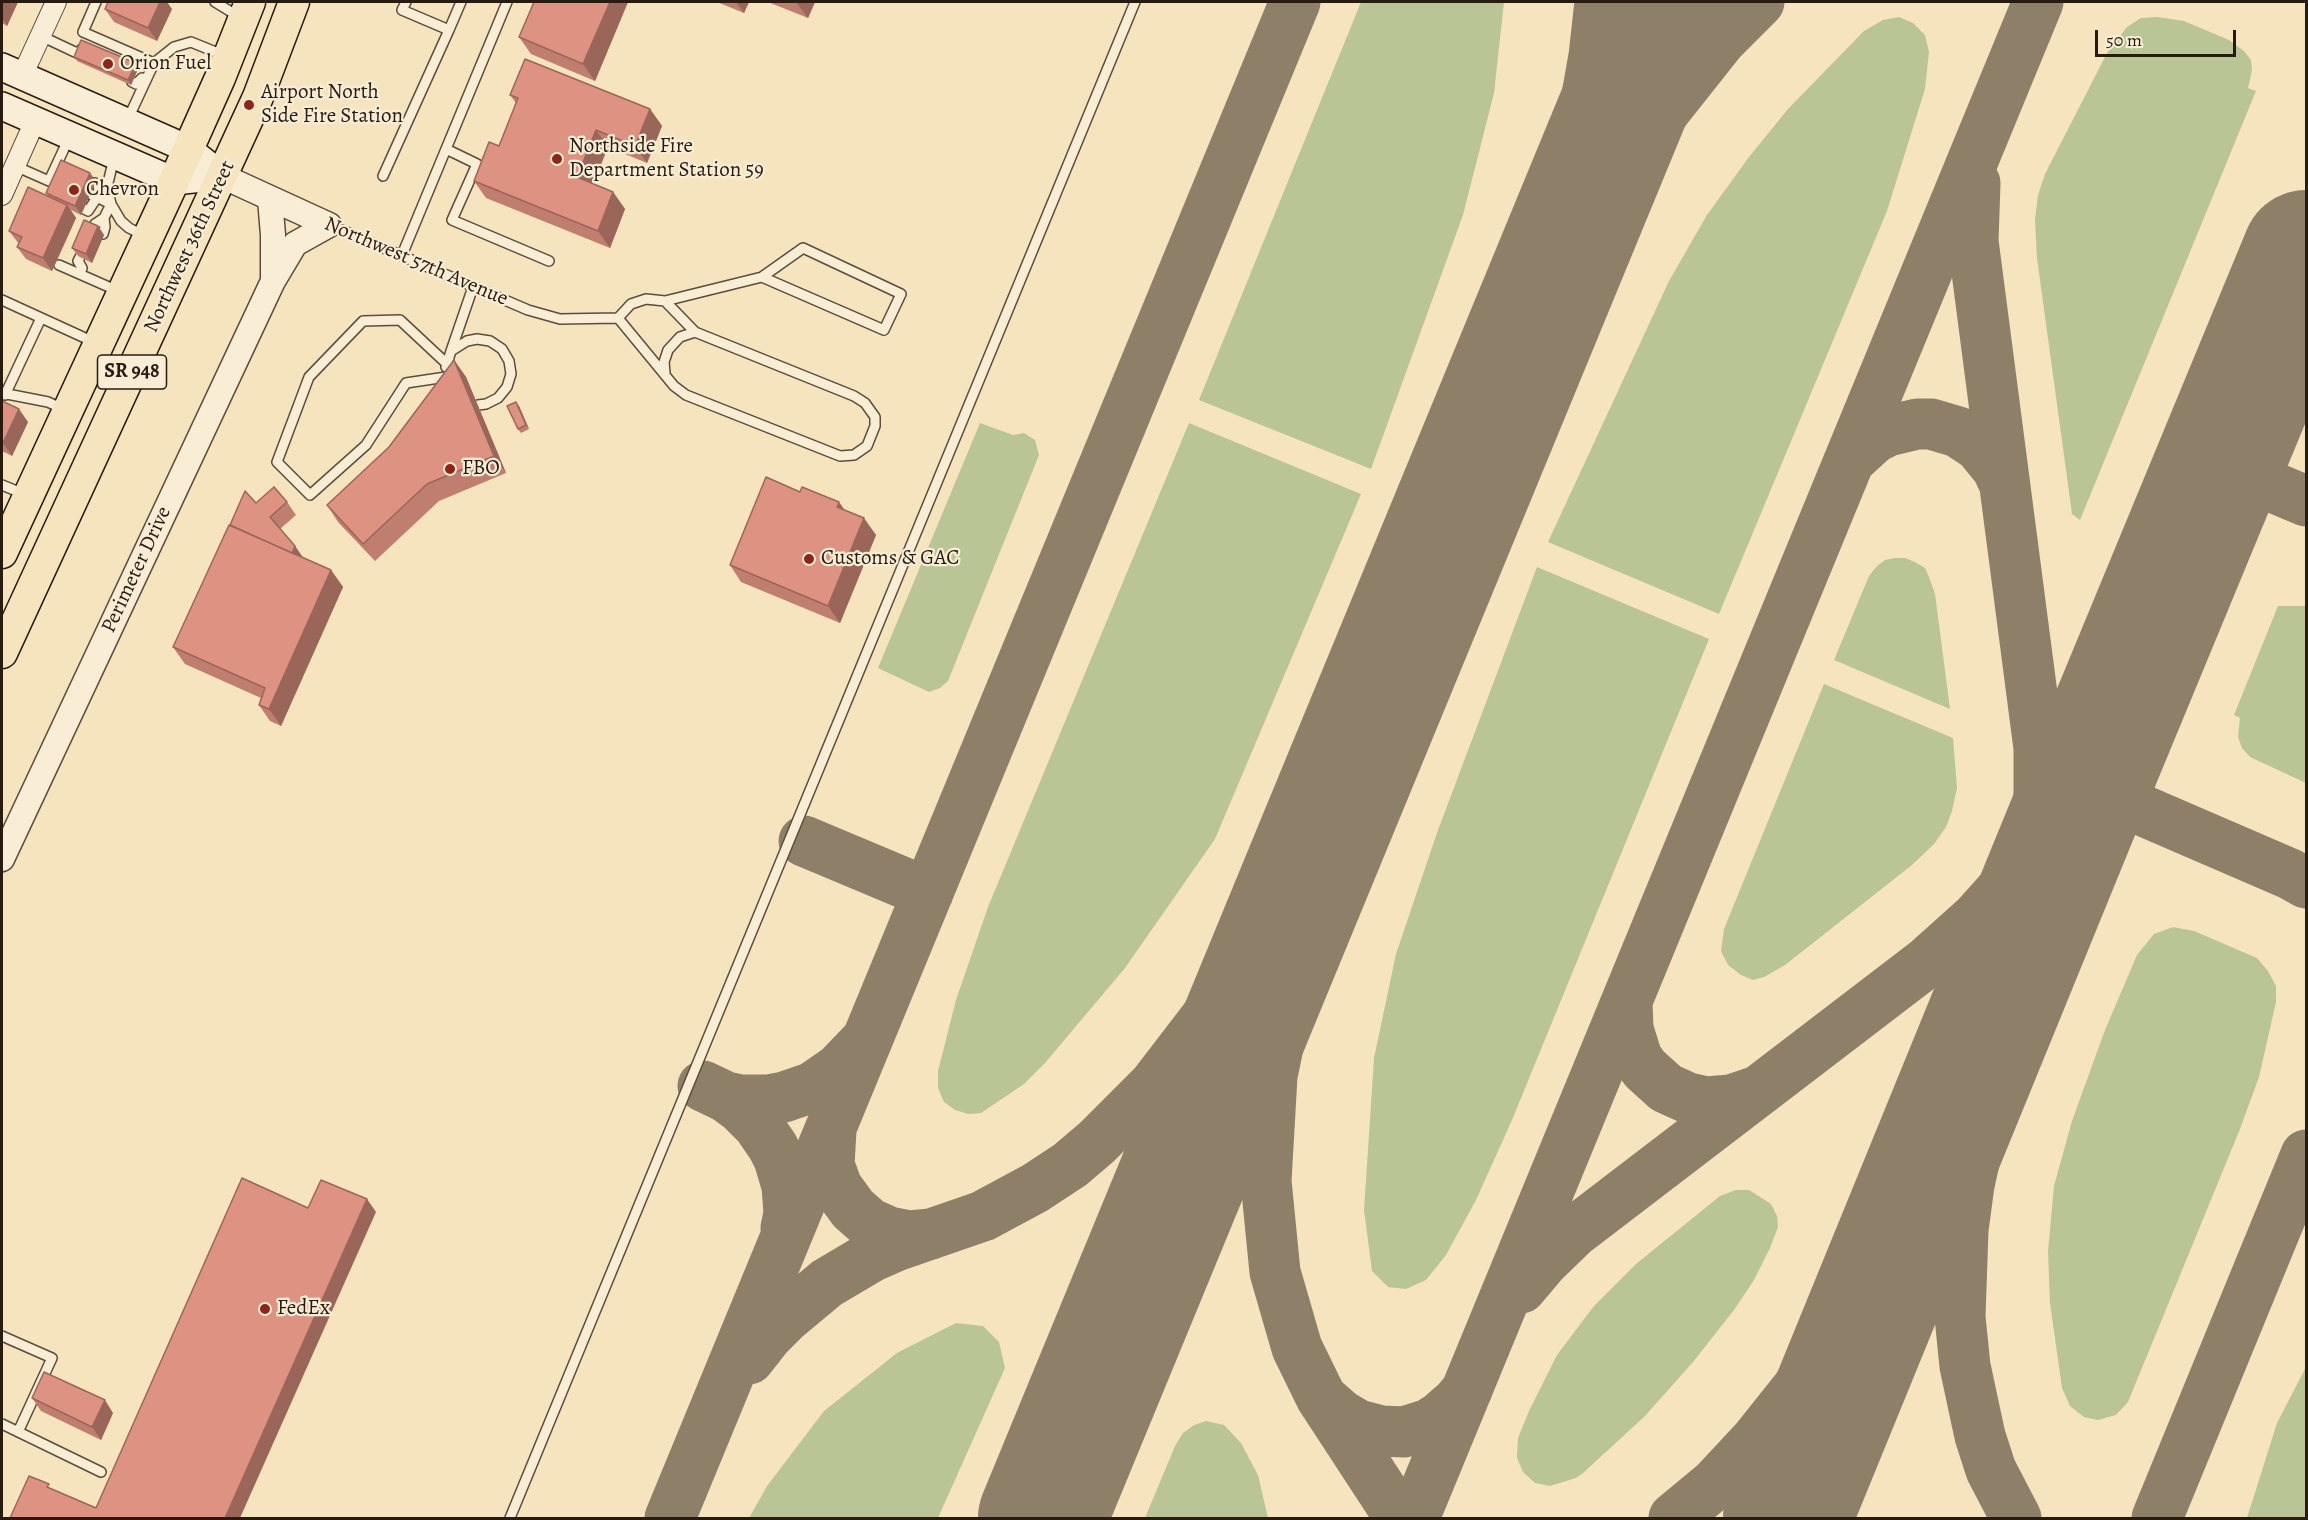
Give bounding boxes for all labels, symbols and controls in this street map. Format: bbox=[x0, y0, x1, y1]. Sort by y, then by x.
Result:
scale bar bbox=[2098, 18, 2239, 56]
text: 50 m bbox=[2106, 28, 2142, 52]
place label: Orion Fuel bbox=[120, 51, 211, 77]
marker: Orion Fuel bbox=[101, 57, 115, 71]
place label: Airport North Side Fire Station bbox=[261, 80, 403, 130]
marker: Airport North Side Fire Station bbox=[242, 98, 256, 112]
place label: Northside Fire Department Station 59 bbox=[569, 134, 764, 184]
marker: Northside Fire Department Station 59 bbox=[550, 152, 564, 166]
street label: Northwest 36th Street bbox=[139, 157, 241, 337]
place label: Chevron bbox=[86, 177, 159, 203]
marker: Chevron bbox=[67, 183, 81, 197]
street label: Northwest 57th Avenue bbox=[320, 212, 512, 312]
road number: SR 948 bbox=[98, 355, 166, 389]
place label: FBO bbox=[462, 456, 500, 482]
marker: FBO bbox=[443, 462, 457, 476]
street label: Perimeter Drive bbox=[97, 503, 177, 637]
place label: Customs & GAC bbox=[821, 546, 959, 572]
marker: Customs & GAC bbox=[802, 552, 816, 566]
place label: FedEx bbox=[277, 1296, 330, 1322]
marker: FedEx bbox=[258, 1302, 272, 1316]

